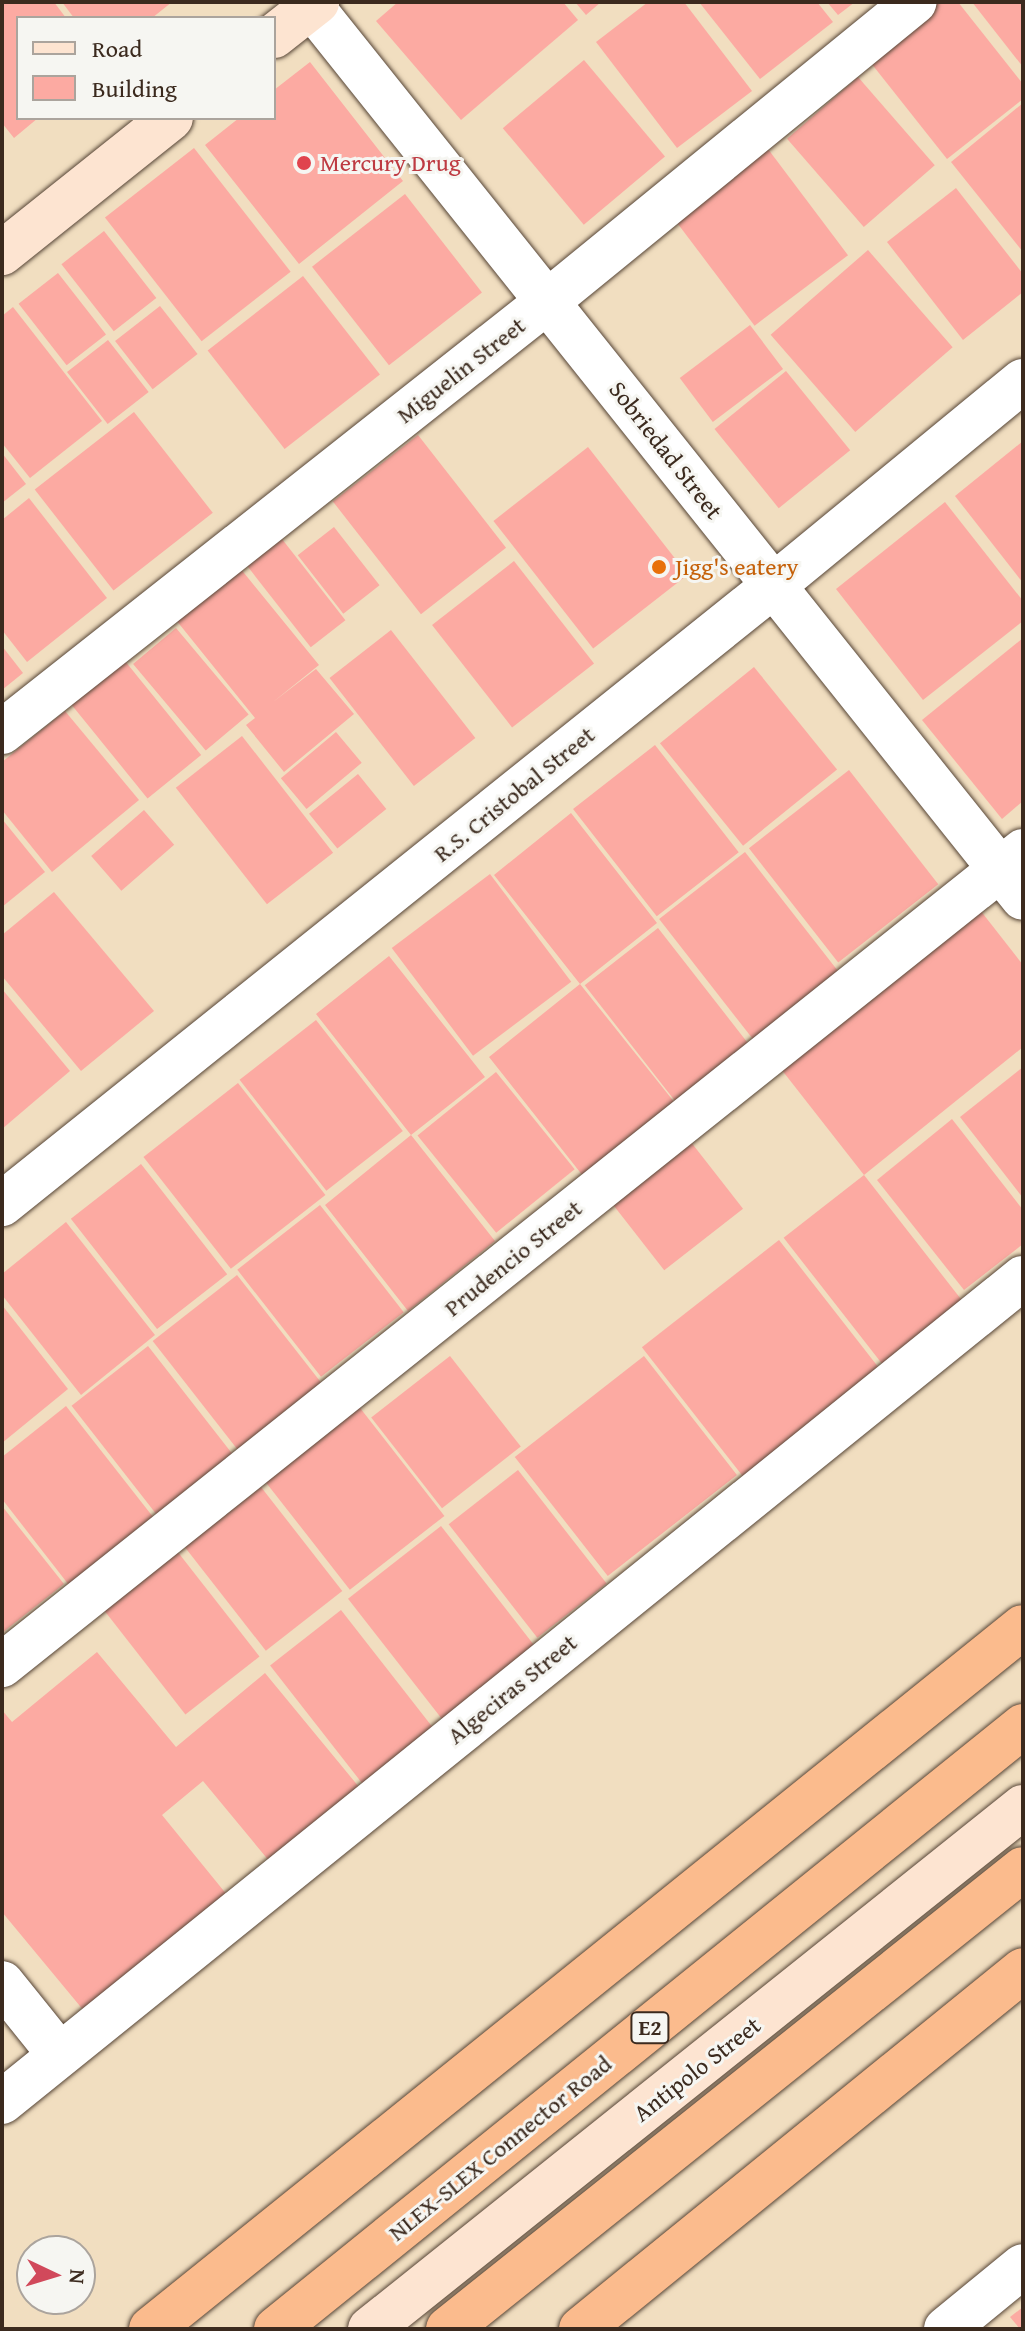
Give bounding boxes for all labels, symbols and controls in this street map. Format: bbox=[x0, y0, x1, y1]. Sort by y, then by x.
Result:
legend bbox=[16, 16, 276, 120]
text: Road bbox=[92, 31, 142, 66]
text: Building bbox=[92, 71, 177, 106]
place label: Mercury Drug bbox=[320, 149, 461, 177]
marker: Mercury Drug bbox=[295, 154, 313, 172]
street label: Miguelin Street bbox=[391, 311, 531, 429]
street label: Sobriedad Street bbox=[603, 375, 729, 525]
place label: Jigg's eatery bbox=[675, 553, 798, 581]
marker: Jigg's eatery bbox=[650, 558, 668, 576]
street label: R.S. Cristobal Street bbox=[428, 720, 600, 868]
street label: Prudencio Street bbox=[438, 1194, 588, 1322]
street label: Algeciras Street bbox=[441, 1628, 583, 1750]
street label: Antipolo Street bbox=[628, 2010, 766, 2128]
road number: E2 bbox=[630, 2010, 670, 2046]
street label: NLEX-SLEX Connector Road bbox=[383, 2049, 617, 2247]
north arrow bbox=[16, 2235, 96, 2315]
text: N bbox=[61, 2268, 94, 2285]

